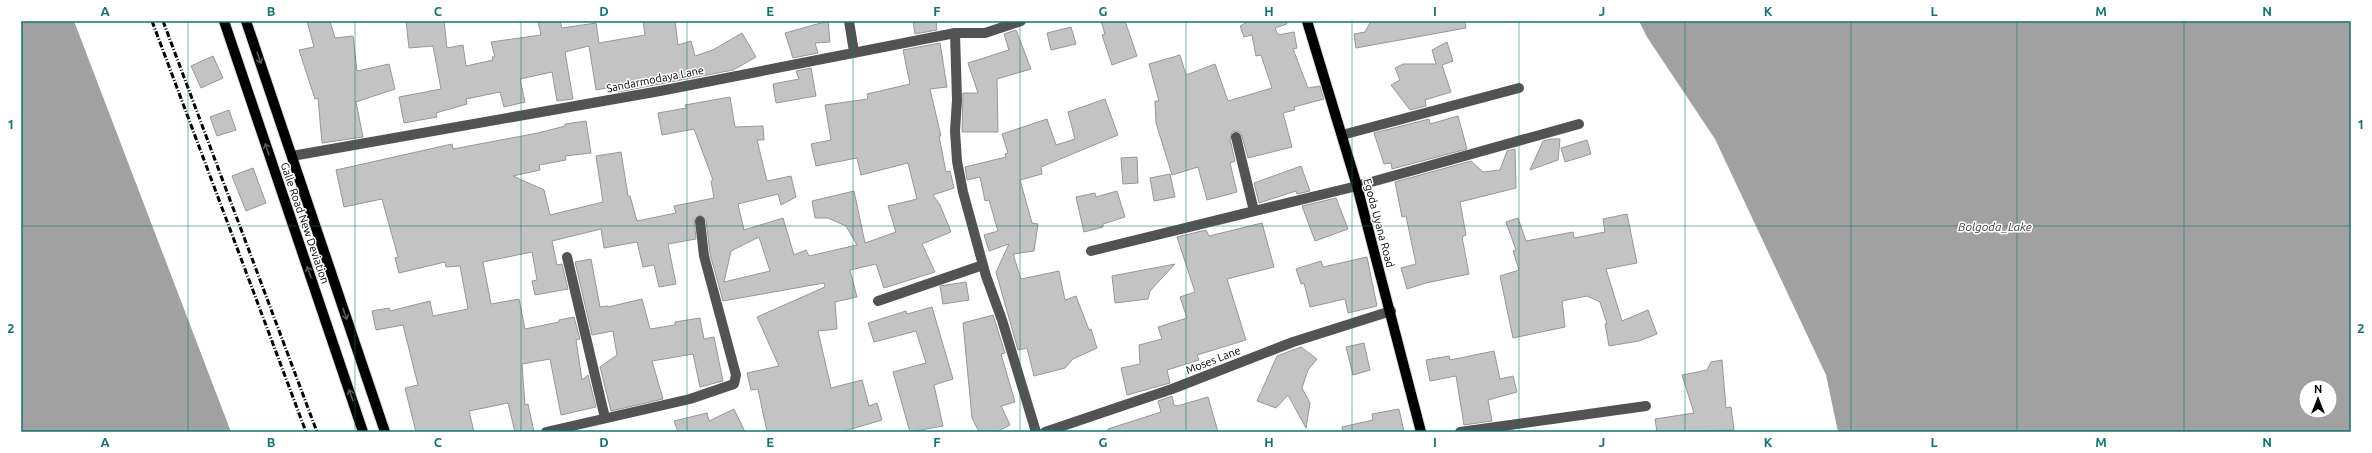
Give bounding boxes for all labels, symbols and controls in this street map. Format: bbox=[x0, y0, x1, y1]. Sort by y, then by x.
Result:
text: A bbox=[100, 4, 110, 18]
text: B bbox=[267, 4, 276, 18]
text: C bbox=[434, 4, 443, 18]
text: D bbox=[599, 4, 609, 18]
text: E bbox=[766, 4, 774, 18]
text: F bbox=[933, 4, 941, 18]
text: G bbox=[1099, 4, 1108, 18]
text: H bbox=[1264, 4, 1274, 18]
text: I bbox=[1433, 4, 1437, 18]
text: J bbox=[1599, 4, 1605, 18]
text: K bbox=[1764, 4, 1773, 18]
text: L bbox=[1930, 4, 1938, 18]
text: M bbox=[2095, 4, 2107, 18]
text: N bbox=[2262, 4, 2272, 18]
one-way arrow bbox=[256, 51, 263, 64]
street label: Sandarmodaya Lane bbox=[605, 64, 705, 94]
text: 1 bbox=[7, 117, 15, 131]
text: 1 bbox=[2357, 117, 2365, 131]
one-way arrow bbox=[263, 142, 270, 155]
street label: Galle Road New Deviation bbox=[279, 161, 331, 285]
street label: Egoda Uyana Road bbox=[1361, 177, 1397, 269]
water label: Bolgoda_Lake bbox=[1958, 220, 2032, 233]
one-way arrow bbox=[305, 266, 312, 279]
one-way arrow bbox=[342, 307, 349, 320]
text: 2 bbox=[7, 321, 15, 335]
text: 2 bbox=[2357, 321, 2365, 335]
street label: Moses Lane bbox=[1184, 344, 1242, 376]
north arrow bbox=[2298, 379, 2338, 419]
text: N bbox=[2314, 383, 2322, 395]
one-way arrow bbox=[346, 389, 354, 401]
text: A bbox=[100, 435, 110, 449]
text: B bbox=[267, 435, 276, 449]
text: C bbox=[434, 435, 443, 449]
text: D bbox=[599, 435, 609, 449]
text: E bbox=[766, 435, 774, 449]
text: F bbox=[933, 435, 941, 449]
text: G bbox=[1099, 435, 1108, 449]
text: H bbox=[1264, 435, 1274, 449]
text: I bbox=[1433, 435, 1437, 449]
text: J bbox=[1599, 435, 1605, 449]
text: K bbox=[1764, 435, 1773, 449]
text: L bbox=[1930, 435, 1938, 449]
text: M bbox=[2095, 435, 2107, 449]
text: N bbox=[2262, 435, 2272, 449]

